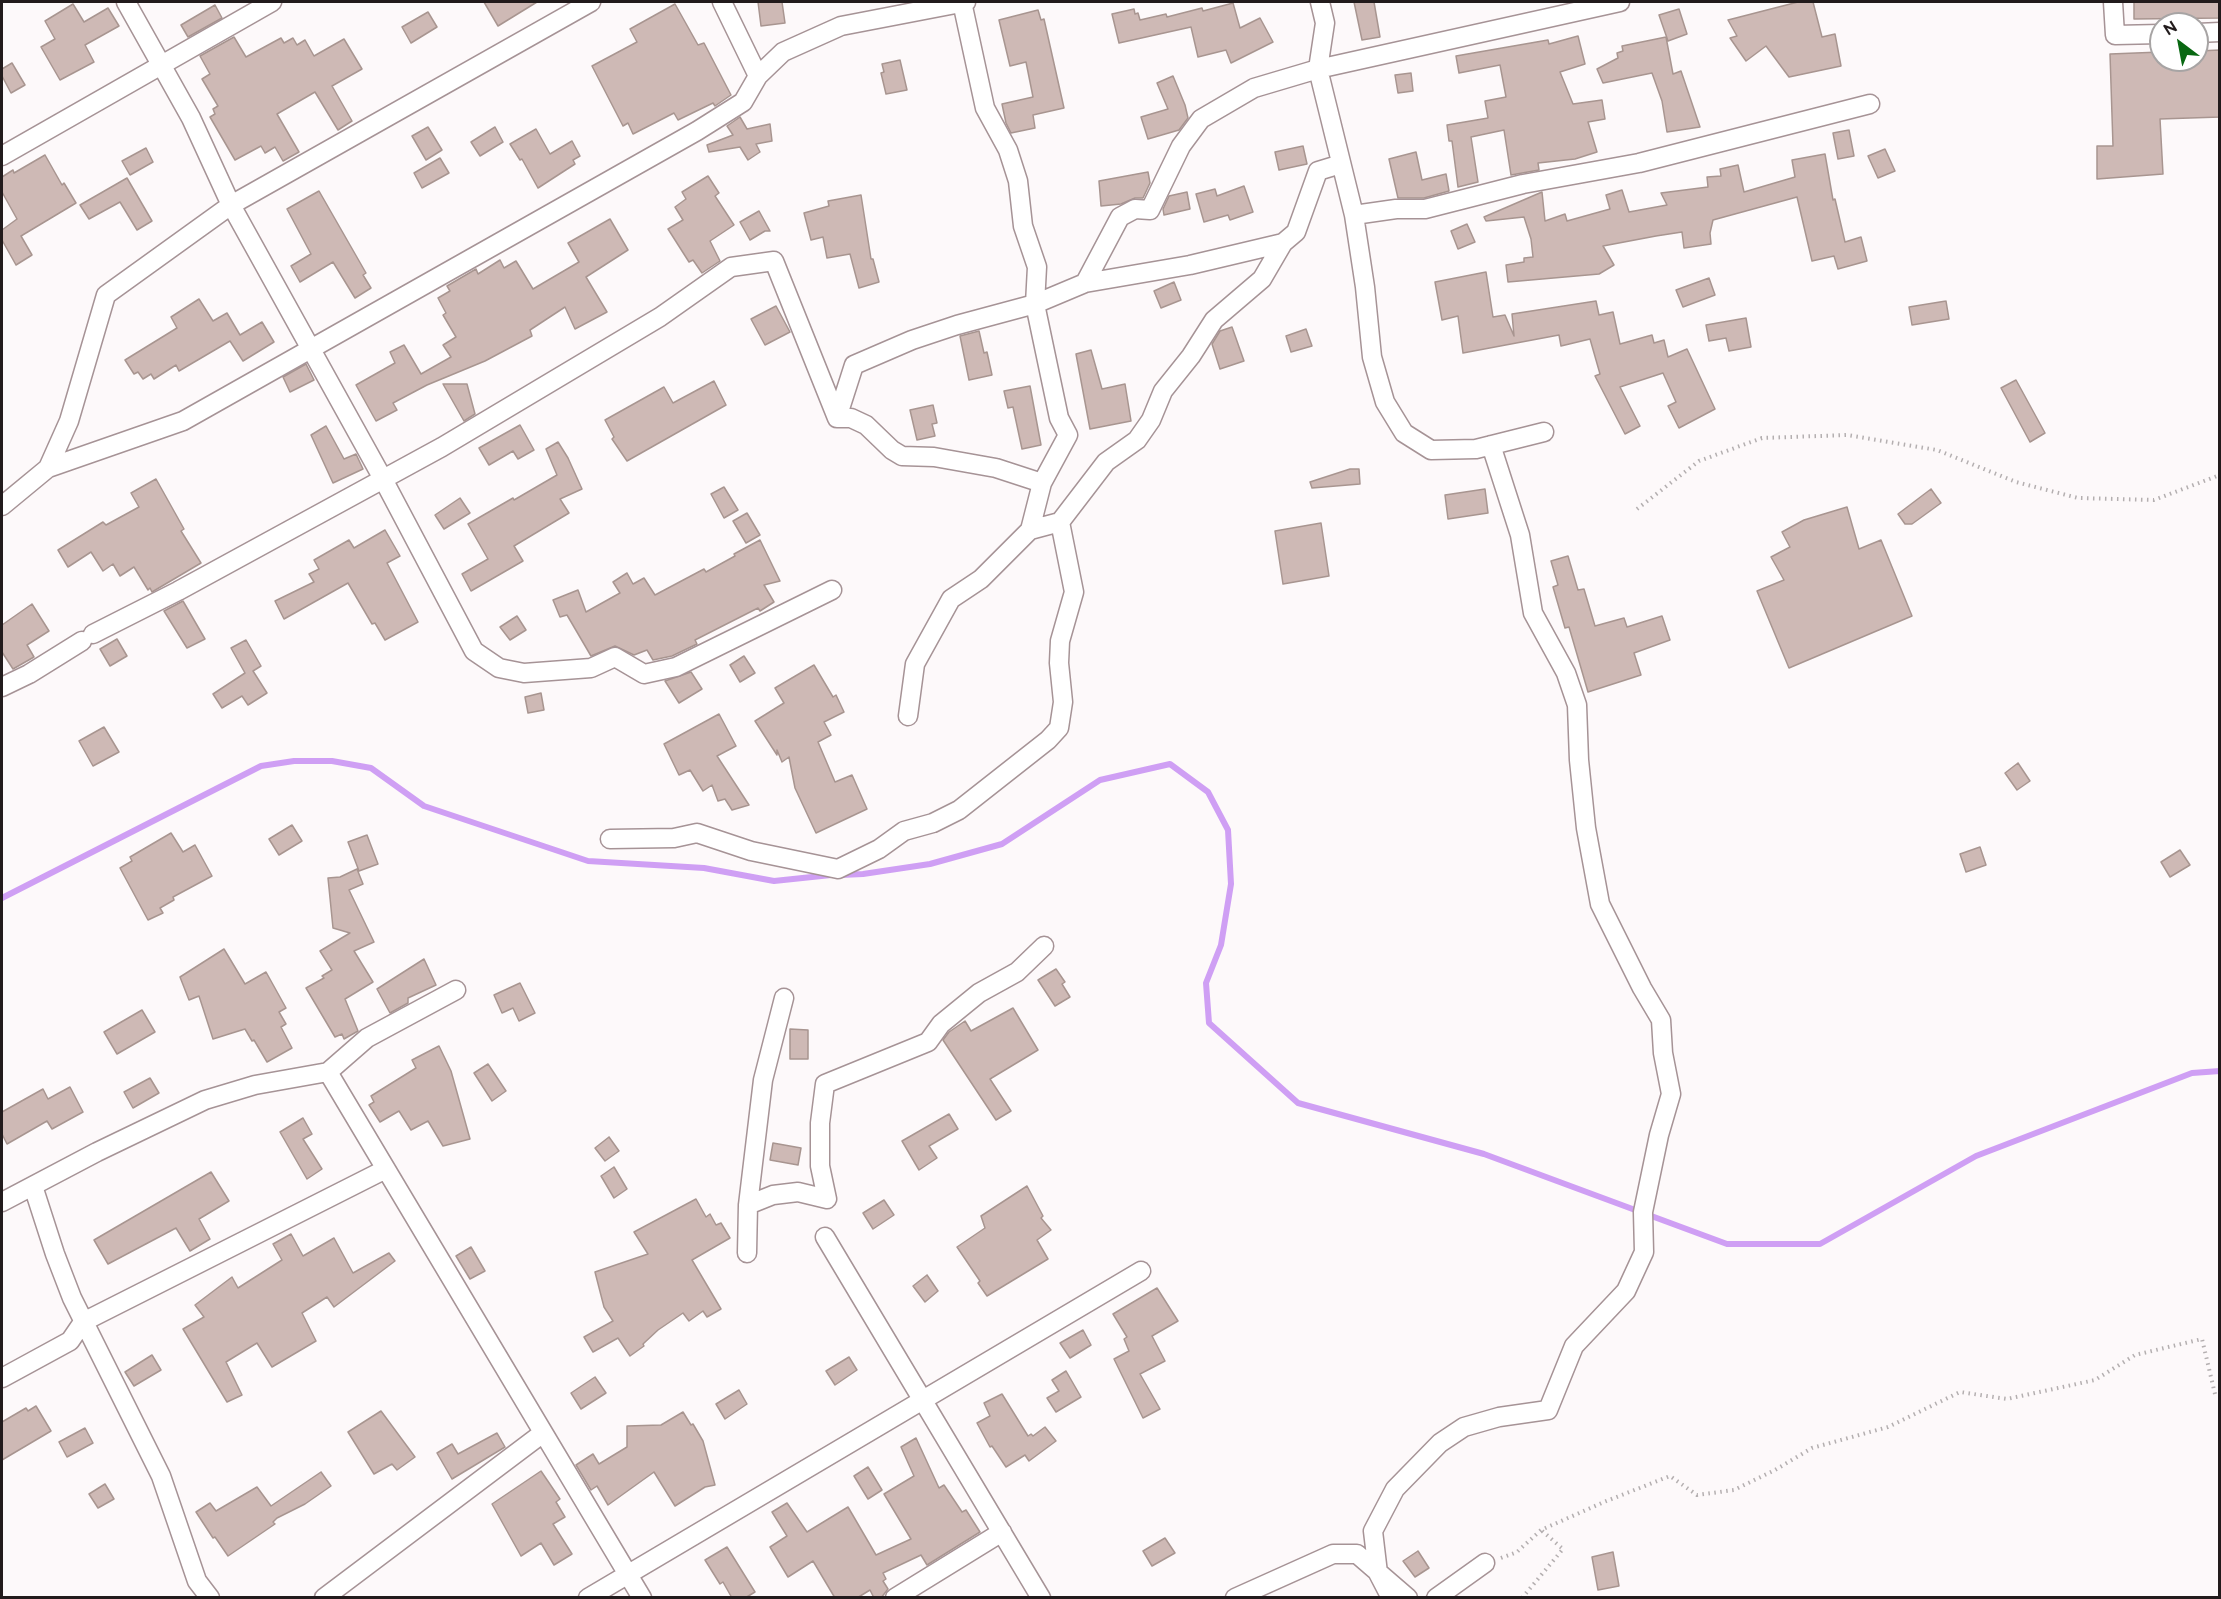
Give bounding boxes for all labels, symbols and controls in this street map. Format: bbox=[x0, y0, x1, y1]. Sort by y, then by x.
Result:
north arrow bbox=[2149, 12, 2209, 72]
text: N bbox=[2160, 17, 2180, 39]

